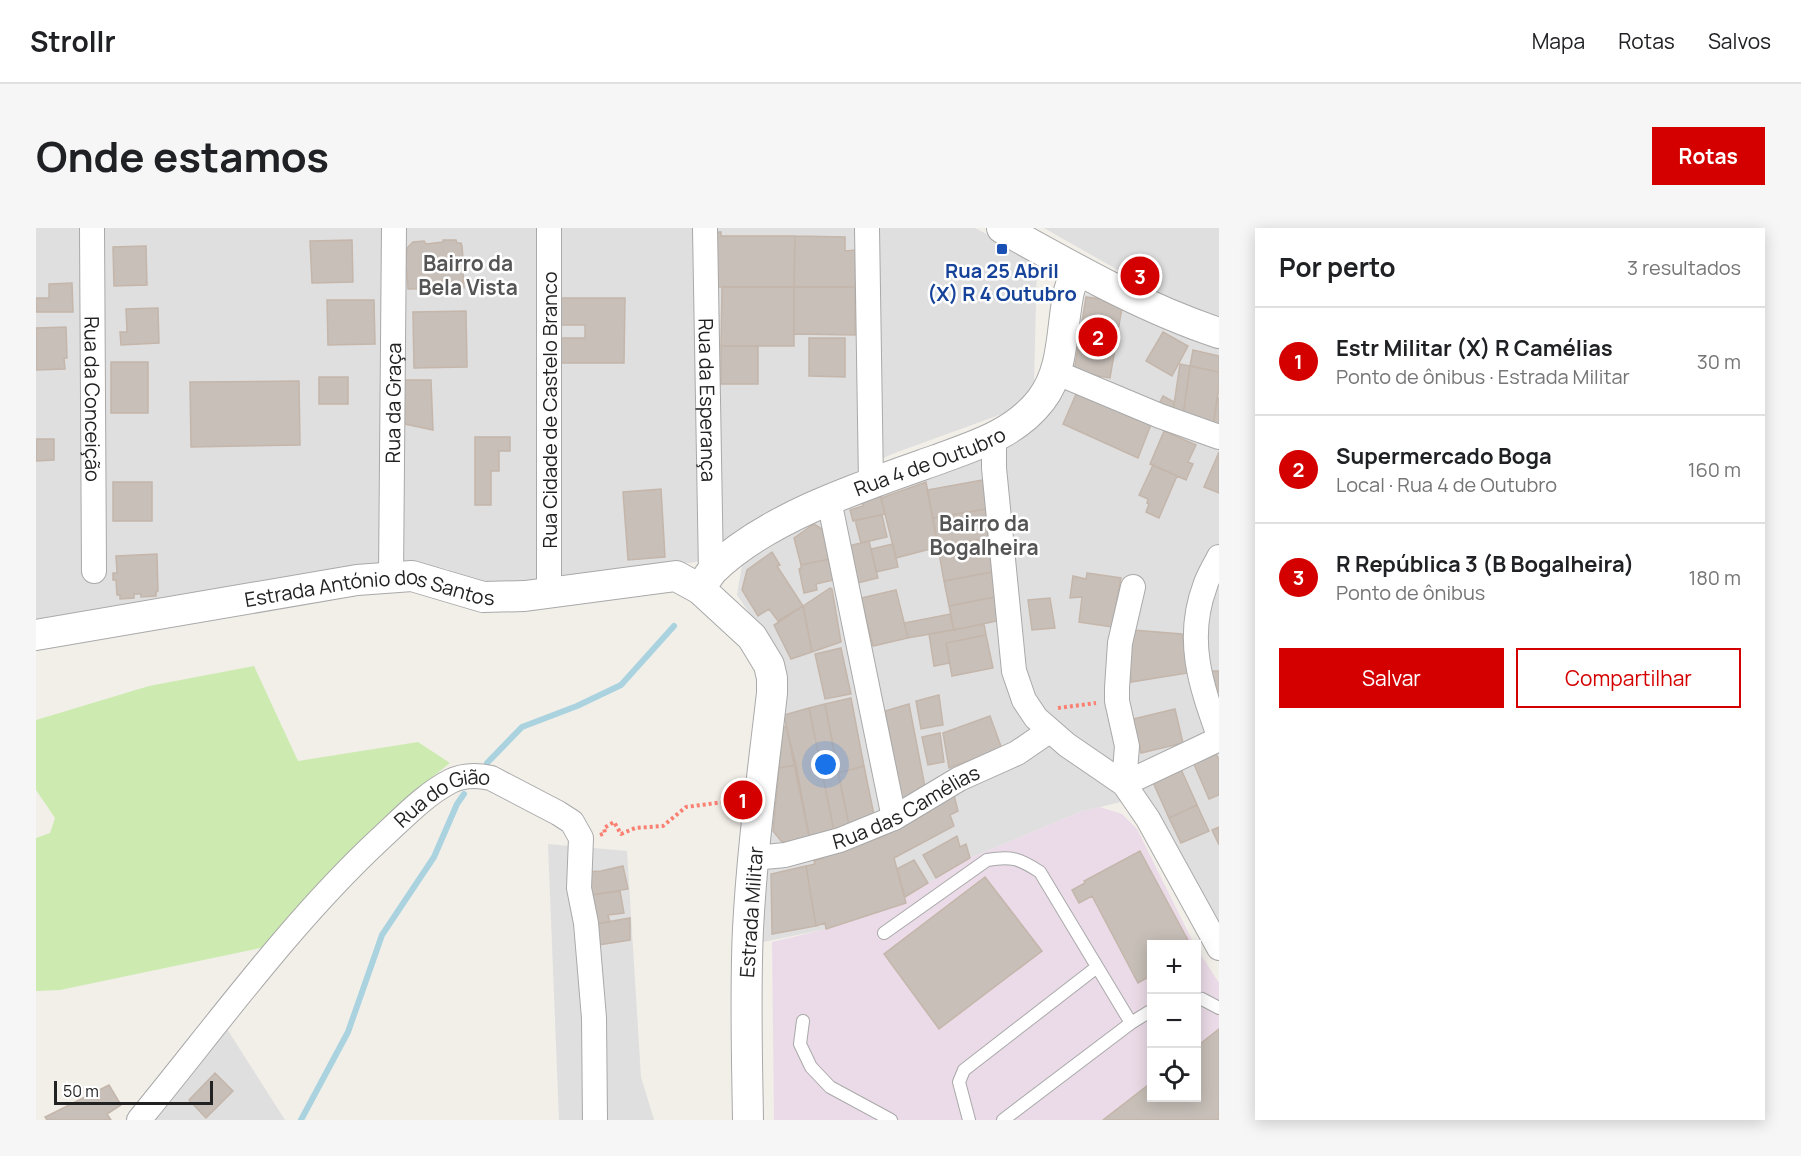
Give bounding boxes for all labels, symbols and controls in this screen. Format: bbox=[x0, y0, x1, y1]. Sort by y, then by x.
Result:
text: Strollr bbox=[30, 22, 116, 60]
text: Mapa bbox=[1532, 27, 1585, 55]
text: Rotas bbox=[1618, 27, 1675, 55]
text: Salvos bbox=[1708, 27, 1771, 55]
text: Onde estamos bbox=[36, 127, 329, 185]
button: Rotas bbox=[1652, 127, 1765, 185]
marker: Rua 25 Abril (X) R 4 Outubro bbox=[995, 242, 1009, 256]
district label: Bairro da Bela Vista bbox=[418, 249, 518, 301]
text: Por perto bbox=[1279, 249, 1396, 285]
pin: 3 bbox=[1120, 254, 1160, 298]
text: 3 resultados bbox=[1627, 254, 1741, 281]
place label: Rua 25 Abril (X) R 4 Outubro bbox=[927, 257, 1077, 307]
street label: Rua Cidade de Castelo Branco bbox=[536, 271, 563, 548]
pin: 2 bbox=[1078, 314, 1118, 360]
street label: Rua da Conceição bbox=[79, 316, 107, 482]
street label: Rua da Esperança bbox=[693, 318, 723, 482]
text: Estr Militar (X) R Camélias bbox=[1336, 333, 1613, 363]
street label: Rua da Graça bbox=[378, 342, 407, 464]
text: 1 bbox=[1294, 348, 1303, 375]
text: 30 m bbox=[1697, 348, 1741, 375]
text: Ponto de ônibus · Estrada Militar bbox=[1336, 363, 1630, 390]
street label: Rua 4 de Outubro bbox=[850, 420, 1010, 502]
text: Supermercado Boga bbox=[1336, 441, 1552, 471]
text: 2 bbox=[1293, 456, 1304, 483]
text: 160 m bbox=[1688, 456, 1741, 483]
text: Local · Rua 4 de Outubro bbox=[1336, 471, 1557, 498]
district label: Bairro da Bogalheira bbox=[929, 509, 1039, 561]
text: R República 3 (B Bogalheira) bbox=[1336, 549, 1634, 579]
street label: Estrada António dos Santos bbox=[242, 562, 495, 613]
text: 3 bbox=[1293, 564, 1304, 591]
text: 180 m bbox=[1688, 564, 1741, 591]
text: Ponto de ônibus bbox=[1336, 579, 1485, 606]
button: Salvar bbox=[1279, 648, 1504, 708]
button: Compartilhar bbox=[1516, 648, 1741, 708]
your location bbox=[811, 750, 840, 779]
street label: Rua das Camélias bbox=[829, 758, 984, 855]
street label: Rua do Gião bbox=[388, 762, 492, 833]
pin: 1 bbox=[724, 778, 762, 822]
street label: Estrada Militar bbox=[733, 845, 769, 979]
map controls bbox=[1147, 940, 1201, 1102]
button: + bbox=[1147, 940, 1201, 994]
button: − bbox=[1147, 994, 1201, 1048]
button: locate bbox=[1147, 1048, 1201, 1102]
scale bar bbox=[54, 1078, 213, 1106]
text: 50 m bbox=[63, 1080, 99, 1102]

